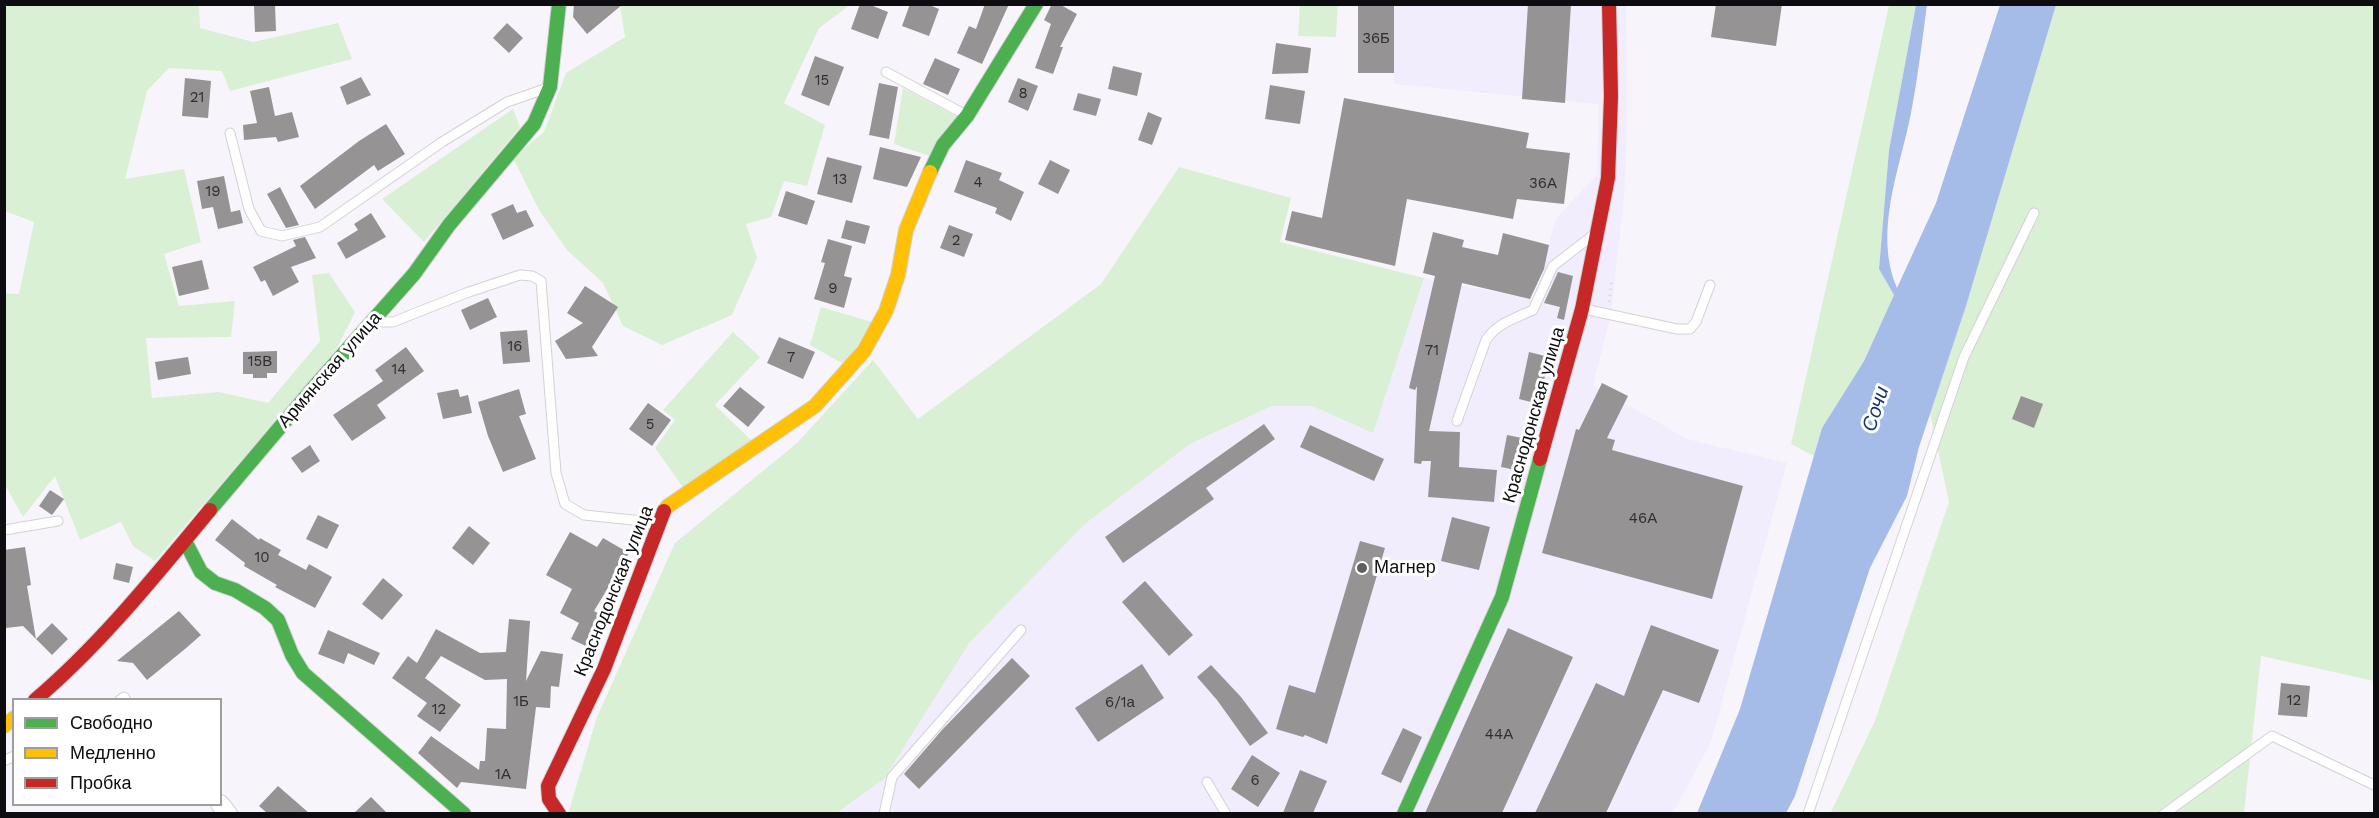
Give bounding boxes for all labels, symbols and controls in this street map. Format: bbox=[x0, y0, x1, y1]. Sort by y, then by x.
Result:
house number: 36Б bbox=[1362, 30, 1390, 48]
house number: 15 bbox=[815, 72, 829, 90]
house number: 8 bbox=[1018, 85, 1028, 103]
house number: 21 bbox=[190, 89, 204, 107]
house number: 13 bbox=[833, 171, 847, 189]
house number: 4 bbox=[973, 174, 983, 192]
house number: 36А bbox=[1529, 175, 1557, 193]
house number: 19 bbox=[205, 183, 221, 201]
house number: 2 bbox=[952, 232, 960, 250]
house number: 9 bbox=[828, 280, 838, 298]
street label: Армянская улица bbox=[274, 308, 386, 432]
street label: Краснодонская улица bbox=[1499, 324, 1569, 506]
house number: 16 bbox=[508, 338, 522, 356]
house number: 71 bbox=[1425, 342, 1439, 360]
house number: 7 bbox=[787, 349, 795, 367]
house number: 15В bbox=[248, 353, 272, 371]
house number: 14 bbox=[391, 361, 407, 379]
water label: Сочи bbox=[1857, 383, 1895, 435]
house number: 5 bbox=[646, 416, 654, 434]
street label: Краснодонская улица bbox=[570, 503, 658, 679]
house number: 46А bbox=[1629, 510, 1657, 528]
house number: 10 bbox=[254, 549, 270, 567]
place label: Магнер bbox=[1374, 557, 1436, 579]
marker: Магнер bbox=[1355, 561, 1369, 575]
house number: 12 bbox=[2287, 692, 2301, 710]
house number: 1Б bbox=[513, 693, 529, 711]
house number: 6/1а bbox=[1105, 694, 1135, 712]
legend bbox=[12, 698, 222, 806]
house number: 12 bbox=[432, 701, 446, 719]
text: Свободно bbox=[70, 712, 153, 733]
house number: 44А bbox=[1485, 726, 1513, 744]
text: Медленно bbox=[70, 742, 156, 763]
house number: 1А bbox=[495, 766, 511, 784]
text: Пробка bbox=[70, 772, 132, 793]
house number: 6 bbox=[1250, 772, 1260, 790]

